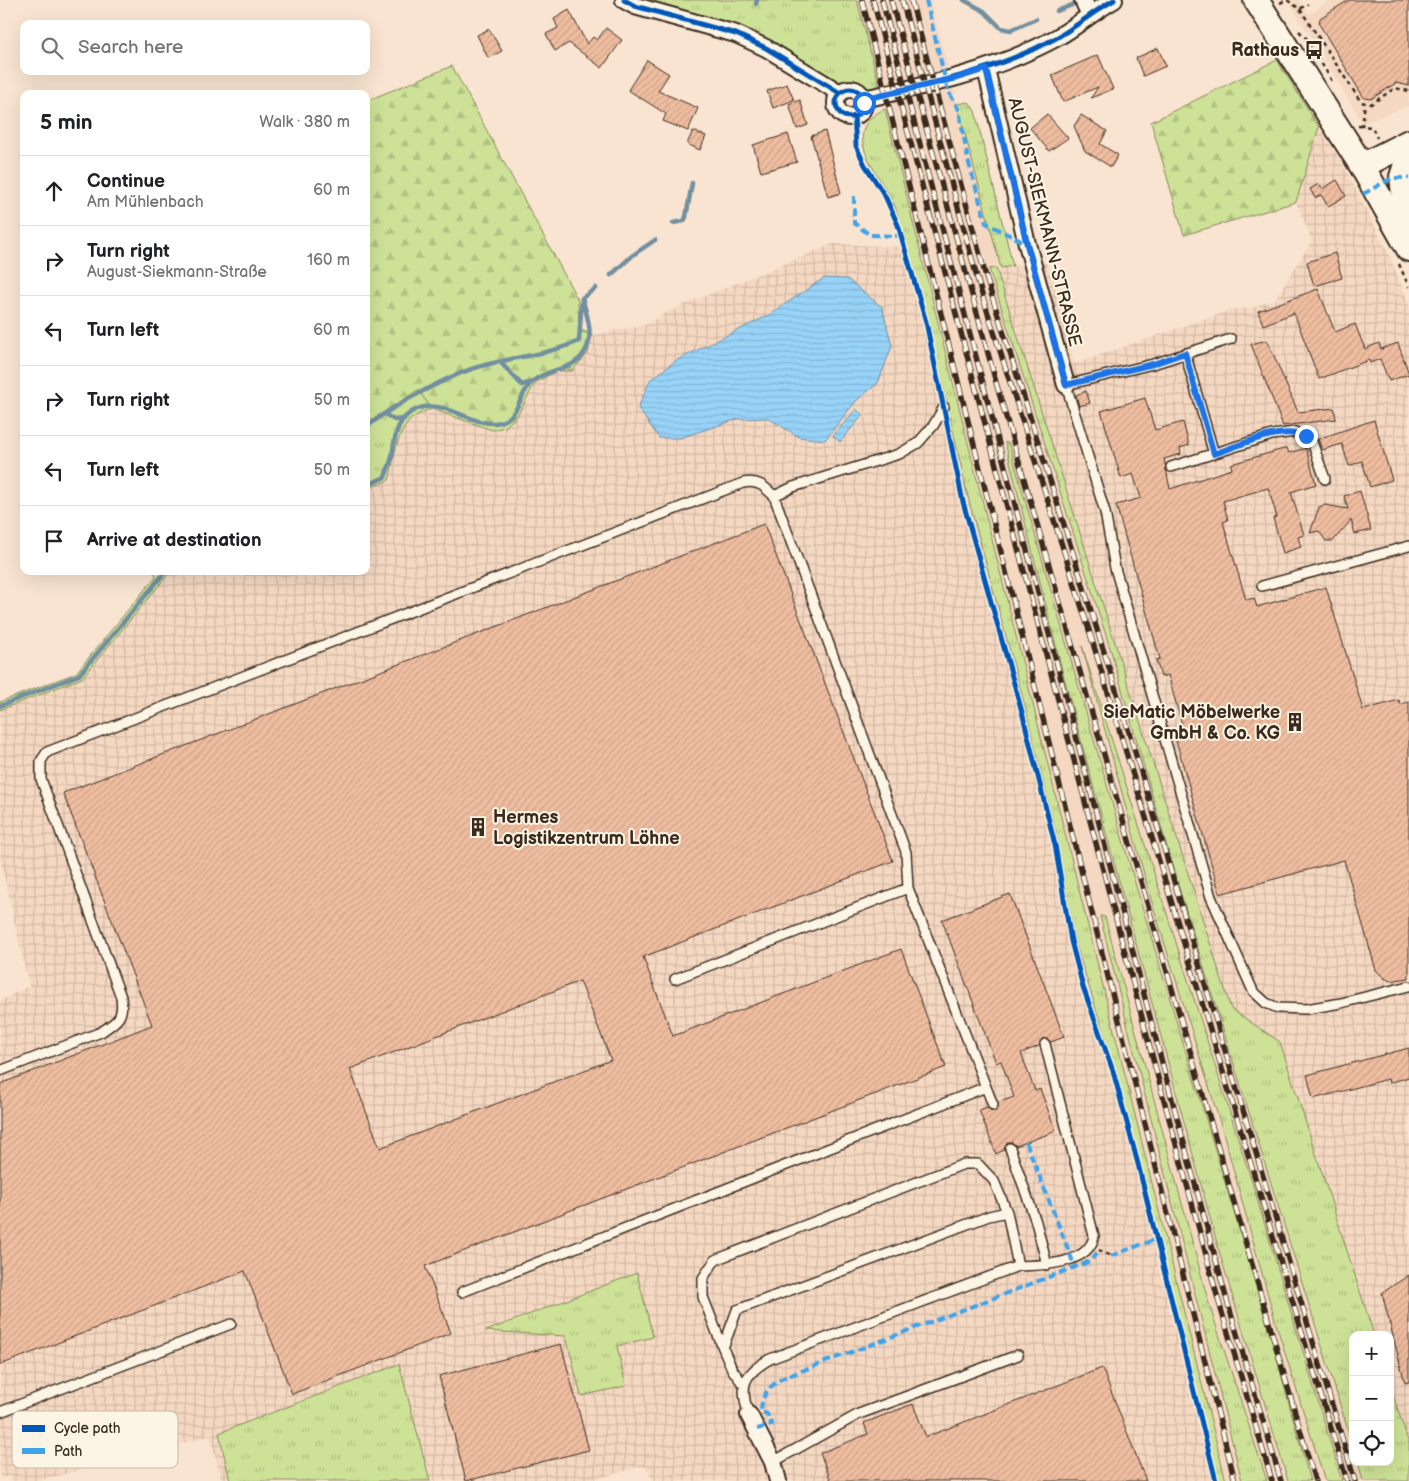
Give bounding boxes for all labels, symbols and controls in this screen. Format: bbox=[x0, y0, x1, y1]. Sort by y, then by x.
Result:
search box bbox=[20, 20, 370, 75]
icon: search bbox=[38, 34, 66, 62]
text: Search here bbox=[78, 36, 183, 59]
bus stop icon: Rathaus bbox=[1303, 39, 1325, 61]
place label: Rathaus bbox=[1231, 40, 1299, 61]
route start bbox=[853, 92, 876, 115]
street label: AUGUST-SIEKMANN-STRASSE bbox=[1003, 95, 1086, 349]
text: 5 min bbox=[40, 110, 93, 135]
text: Walk · 380 m bbox=[259, 113, 350, 132]
text: Continue bbox=[87, 170, 165, 193]
icon: ahead bbox=[40, 177, 68, 205]
text: 60 m bbox=[313, 181, 350, 200]
text: Am Mühlenbach bbox=[87, 193, 204, 212]
text: Turn right bbox=[87, 240, 170, 263]
icon: right bbox=[40, 247, 68, 275]
text: 160 m bbox=[307, 251, 350, 270]
text: August-Siekmann-Straße bbox=[87, 263, 267, 282]
icon: left bbox=[40, 317, 68, 345]
text: Turn left bbox=[87, 319, 159, 342]
text: 60 m bbox=[313, 321, 350, 340]
icon: right bbox=[40, 387, 68, 415]
text: Turn right bbox=[87, 389, 170, 412]
text: 50 m bbox=[314, 391, 350, 410]
route end bbox=[1295, 425, 1318, 448]
icon: left bbox=[40, 457, 68, 485]
text: Turn left bbox=[87, 459, 159, 482]
text: 50 m bbox=[314, 461, 350, 480]
icon: arrive bbox=[40, 527, 68, 555]
text: Arrive at destination bbox=[87, 529, 262, 552]
place label: SieMatic Möbelwerke GmbH & Co. KG bbox=[1104, 702, 1280, 744]
building icon: SieMatic Möbelwerke GmbH & Co. KG bbox=[1284, 711, 1306, 733]
place label: Hermes Logistikzentrum Löhne bbox=[493, 807, 680, 849]
building icon: Hermes Logistikzentrum Löhne bbox=[467, 816, 489, 838]
map controls bbox=[1349, 1331, 1394, 1466]
button: + bbox=[1349, 1331, 1394, 1376]
button: − bbox=[1349, 1376, 1394, 1421]
legend bbox=[12, 1411, 178, 1468]
text: Cycle path bbox=[54, 1420, 121, 1437]
button: locate bbox=[1349, 1421, 1394, 1466]
text: Path bbox=[54, 1443, 82, 1460]

